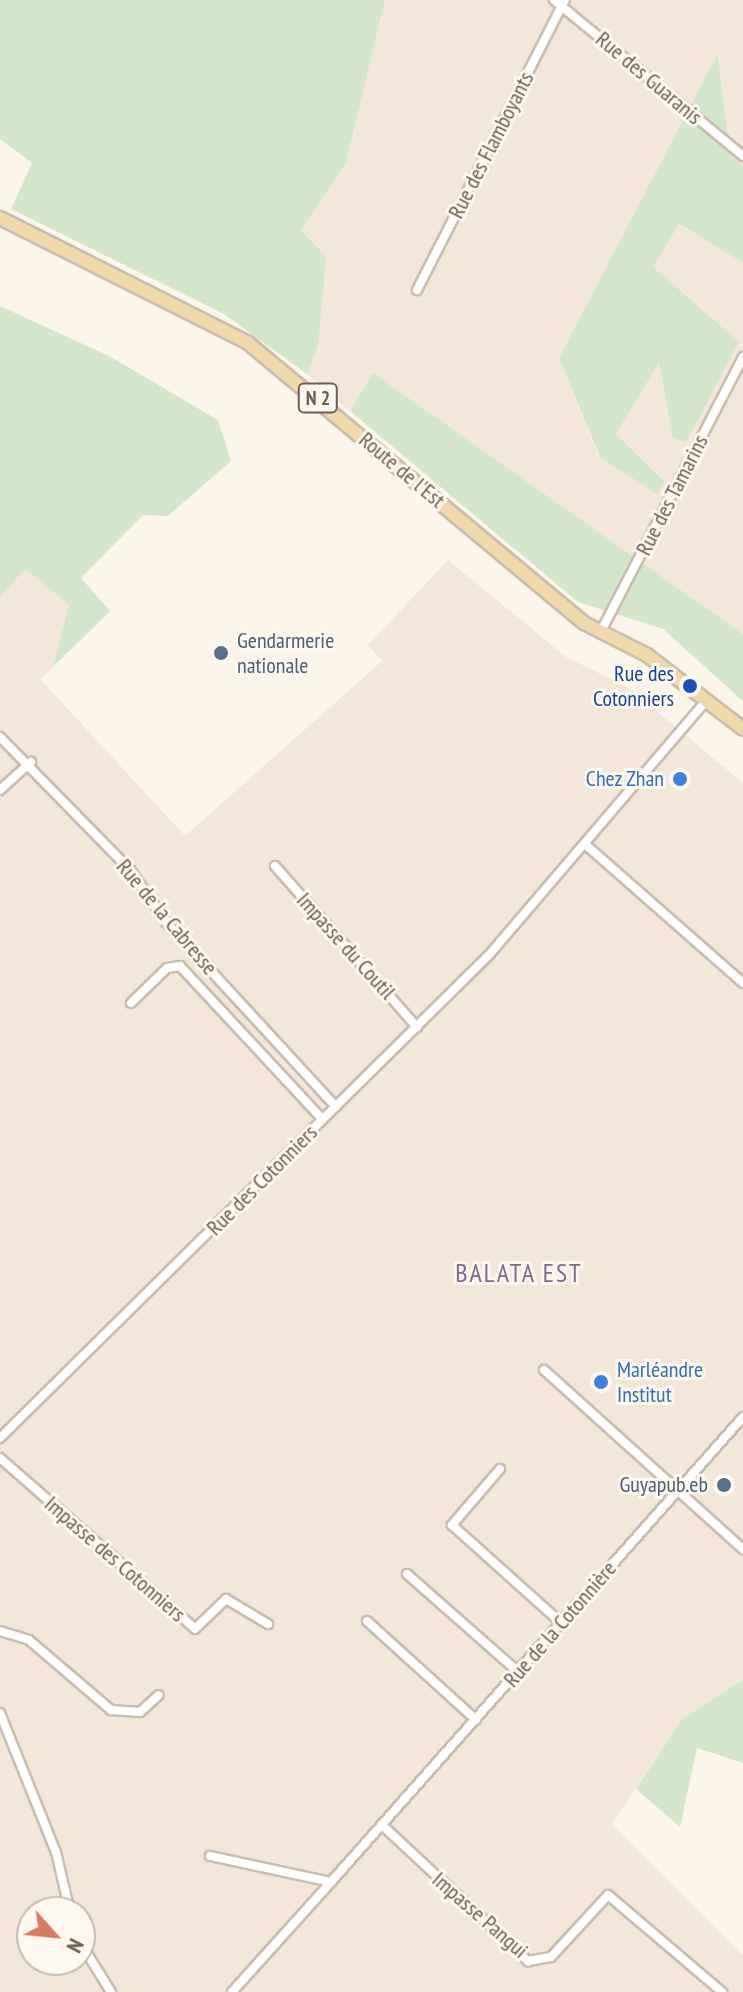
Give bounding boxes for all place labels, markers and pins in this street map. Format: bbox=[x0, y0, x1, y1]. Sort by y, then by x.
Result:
place label: Gendarmerie nationale bbox=[237, 627, 334, 678]
marker: Gendarmerie nationale bbox=[212, 644, 230, 662]
place label: Rue des Cotonniers bbox=[593, 660, 674, 712]
marker: Rue des Cotonniers bbox=[681, 677, 699, 695]
place label: Chez Zhan bbox=[585, 766, 664, 792]
marker: Chez Zhan bbox=[671, 770, 689, 788]
place label: Marléandre Institut bbox=[617, 1356, 703, 1408]
marker: Marléandre Institut bbox=[592, 1373, 610, 1391]
place label: Guyapub.eb bbox=[619, 1472, 708, 1498]
marker: Guyapub.eb bbox=[715, 1476, 733, 1494]

